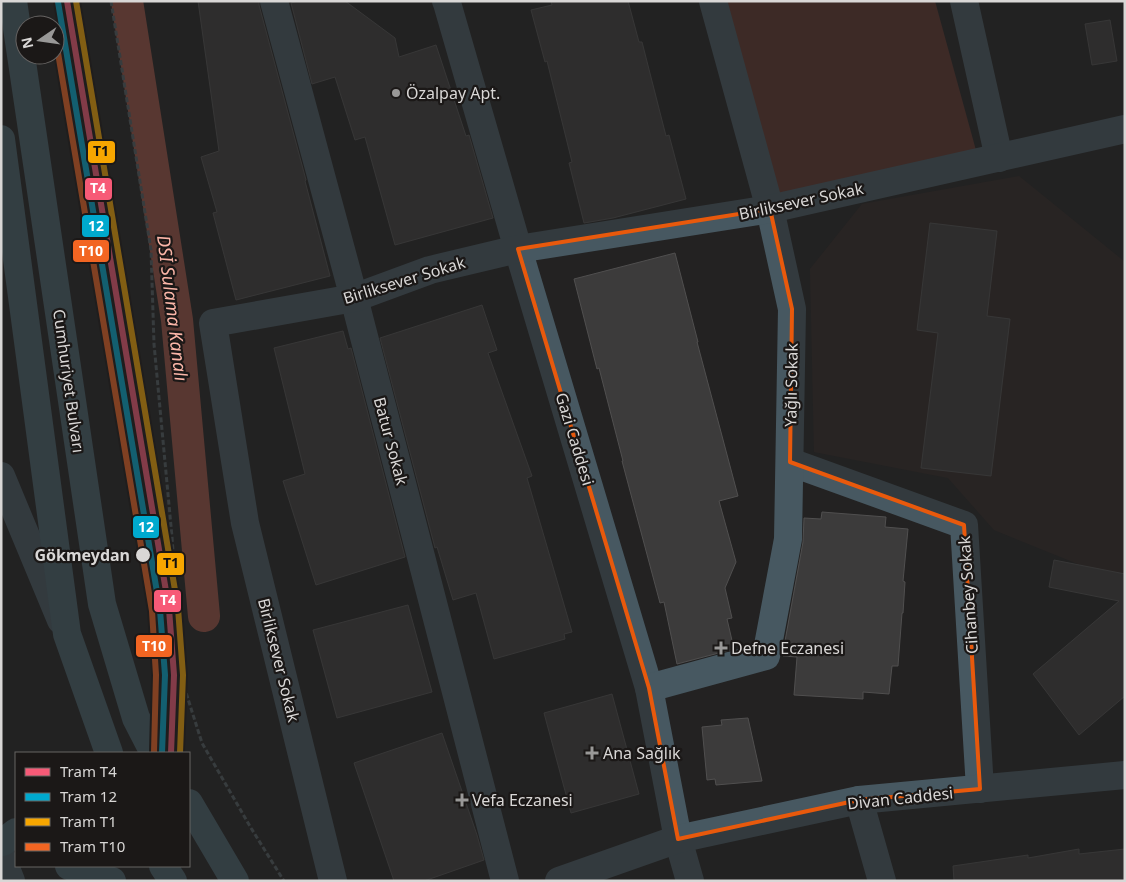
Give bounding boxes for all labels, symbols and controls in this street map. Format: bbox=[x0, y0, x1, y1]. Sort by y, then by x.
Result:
north arrow bbox=[15, 15, 65, 65]
text: N bbox=[16, 35, 37, 51]
place label: Özalpay Apt. bbox=[406, 82, 500, 104]
marker: Özalpay Apt. bbox=[390, 87, 402, 99]
line badge: T1 bbox=[87, 140, 116, 164]
text: T1 bbox=[93, 141, 109, 160]
line badge: T4 bbox=[84, 177, 113, 201]
street label: Birliksever Sokak bbox=[737, 177, 866, 225]
text: T4 bbox=[90, 178, 106, 197]
line badge: 12 bbox=[81, 214, 110, 238]
text: 12 bbox=[88, 216, 104, 235]
water label: DSİ Sulama Kanalı bbox=[152, 234, 194, 383]
line badge: T10 bbox=[72, 239, 110, 263]
text: T10 bbox=[79, 241, 103, 260]
street label: Birliksever Sokak bbox=[340, 251, 468, 309]
street label: Cumhuriyet Bulvarı bbox=[48, 308, 90, 454]
street label: Yağlı Sokak bbox=[779, 342, 803, 427]
street label: Gazi Caddesi bbox=[550, 390, 600, 488]
street label: Batur Sokak bbox=[369, 395, 413, 488]
line badge: 12 bbox=[132, 515, 160, 539]
text: 12 bbox=[138, 517, 154, 536]
street label: Cihanbey Sokak bbox=[953, 535, 983, 655]
place label: Gökmeydan bbox=[34, 544, 130, 566]
marker: Gökmeydan bbox=[134, 546, 152, 564]
line badge: T1 bbox=[156, 552, 185, 576]
text: T1 bbox=[163, 553, 179, 572]
line badge: T4 bbox=[153, 589, 182, 613]
text: T4 bbox=[160, 590, 176, 609]
street label: Birliksever Sokak bbox=[253, 596, 305, 725]
line badge: T10 bbox=[135, 634, 173, 658]
text: T10 bbox=[142, 636, 166, 655]
place label: Defne Eczanesi bbox=[731, 637, 844, 659]
marker: Defne Eczanesi bbox=[715, 642, 727, 654]
place label: Ana Sağlık bbox=[603, 742, 681, 764]
marker: Ana Sağlık bbox=[585, 746, 599, 760]
legend bbox=[15, 752, 190, 867]
text: Tram T4 bbox=[60, 761, 117, 781]
street label: Divan Caddesi bbox=[846, 781, 954, 815]
text: Tram 12 bbox=[60, 786, 117, 806]
place label: Vefa Eczanesi bbox=[472, 789, 573, 811]
marker: Vefa Eczanesi bbox=[456, 794, 468, 806]
text: Tram T1 bbox=[60, 811, 117, 831]
text: Tram T10 bbox=[60, 836, 125, 856]

